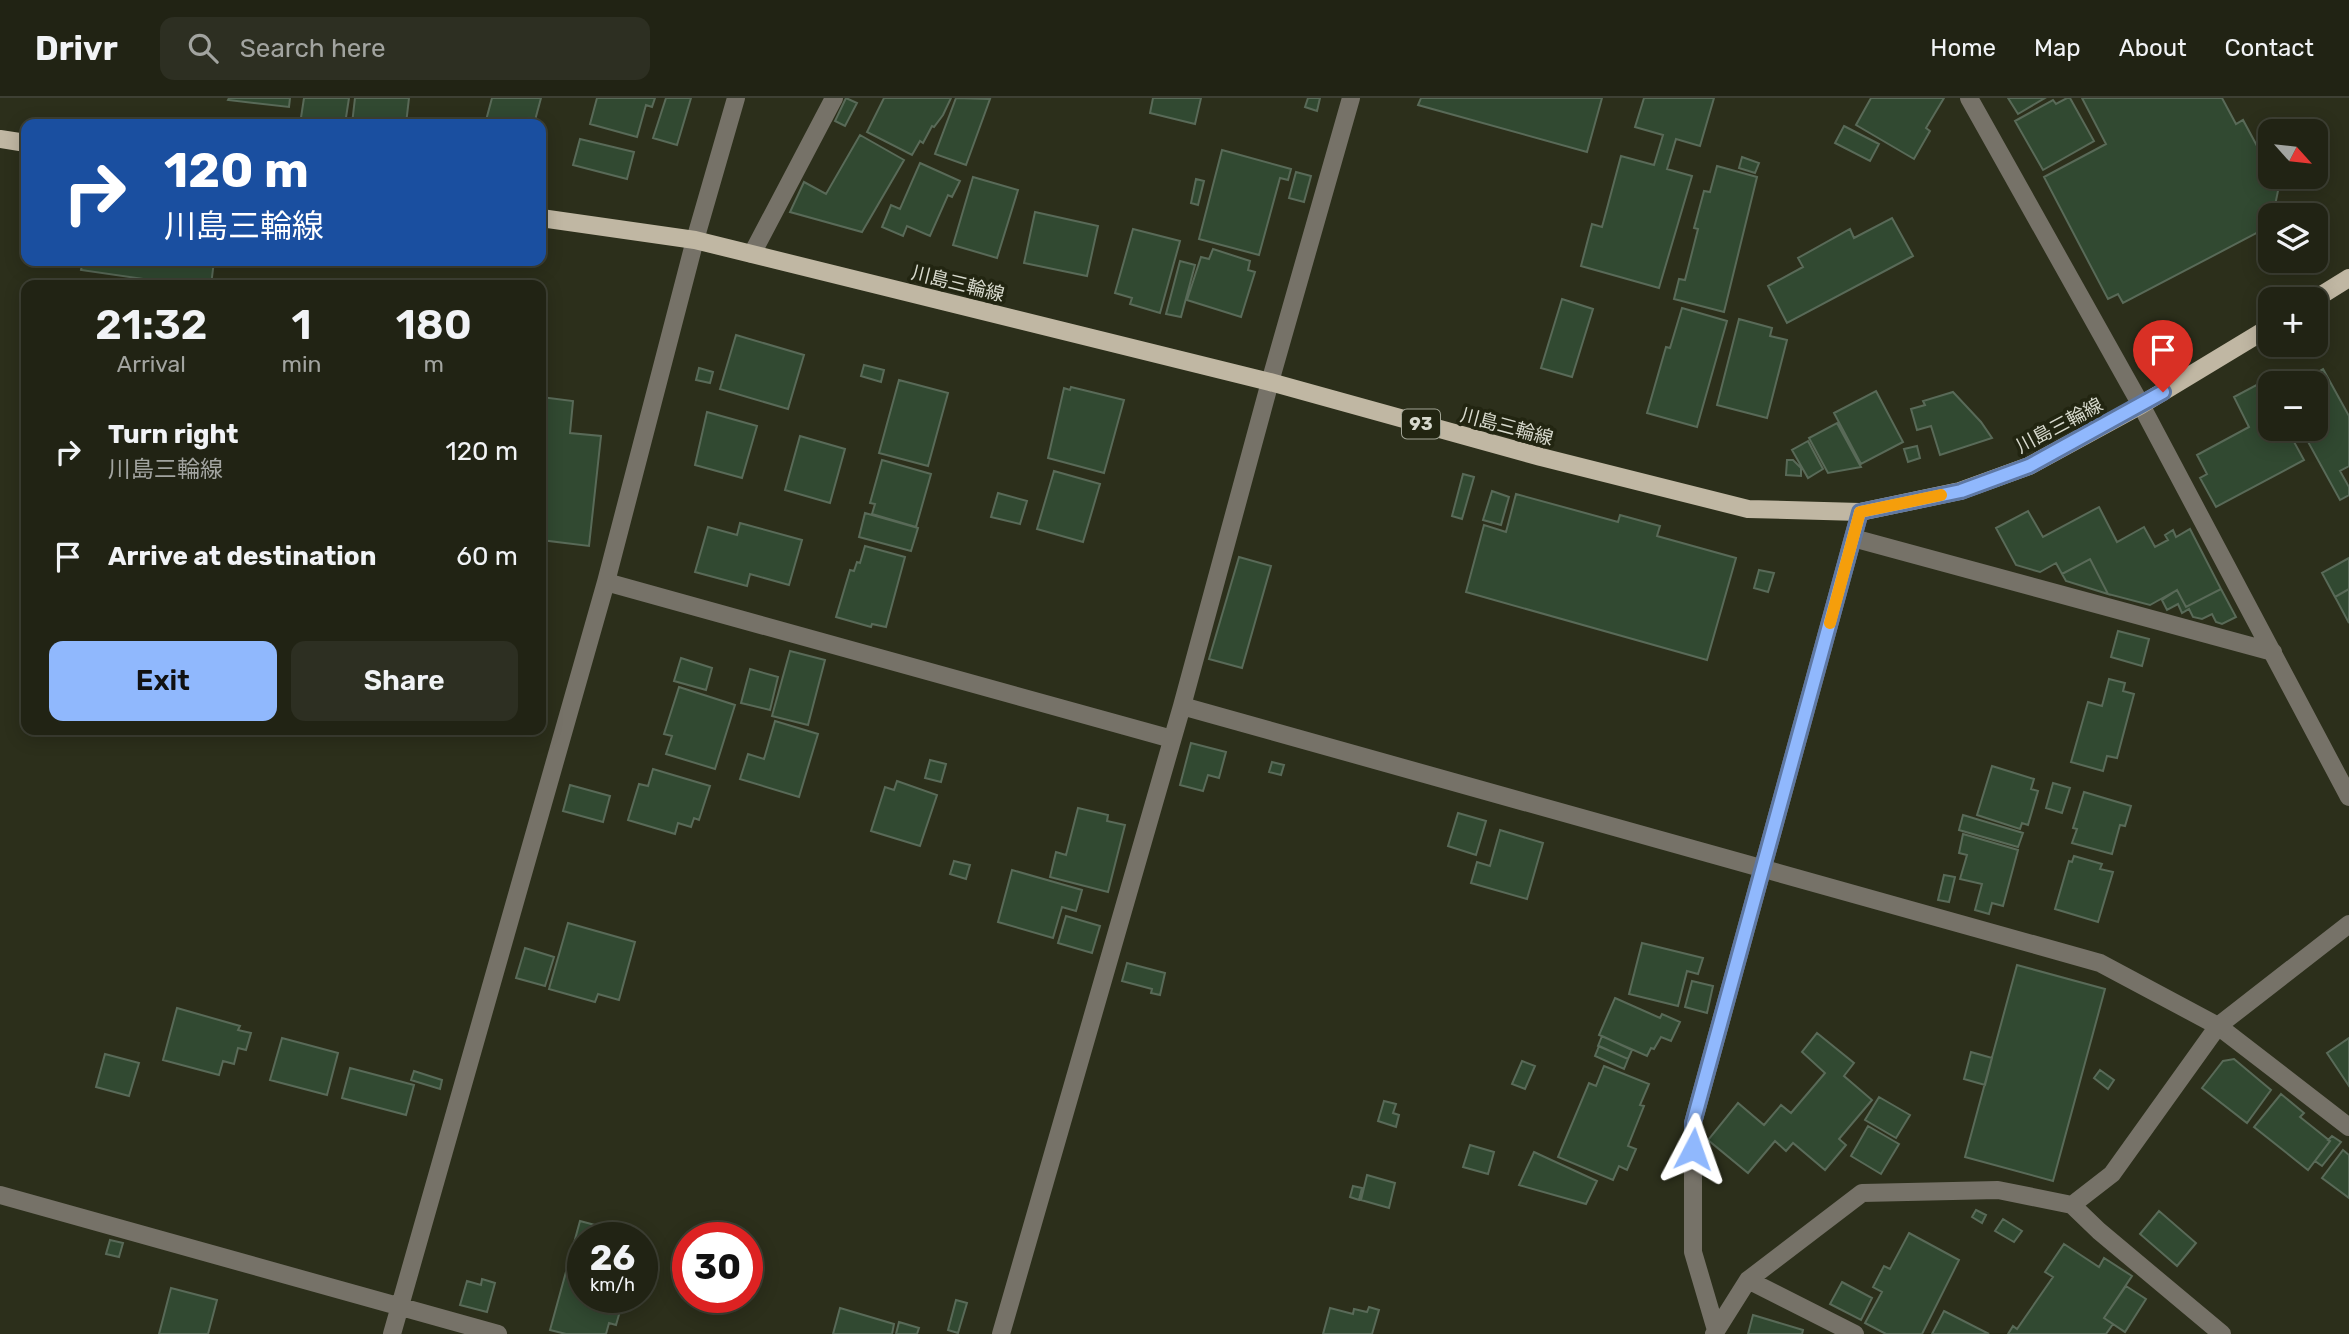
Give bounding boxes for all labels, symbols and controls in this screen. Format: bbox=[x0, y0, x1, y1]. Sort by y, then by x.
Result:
search box bbox=[160, 17, 650, 80]
text: Drivr bbox=[35, 29, 118, 68]
icon: search bbox=[184, 29, 222, 67]
text: Search here bbox=[240, 33, 386, 64]
text: Home bbox=[1930, 34, 1996, 62]
text: Map bbox=[2034, 34, 2081, 62]
text: About bbox=[2119, 34, 2187, 62]
text: Contact bbox=[2225, 34, 2314, 62]
north arrow bbox=[2258, 119, 2328, 189]
map controls bbox=[2258, 119, 2328, 441]
text: 120 m bbox=[164, 141, 309, 199]
icon: right bbox=[49, 147, 140, 238]
button: layers bbox=[2258, 203, 2328, 273]
text: 川島三輪線 bbox=[164, 207, 324, 245]
street label: 川島三輪線 bbox=[909, 261, 1007, 306]
button: + bbox=[2258, 287, 2328, 357]
text: 21:32 bbox=[95, 300, 207, 350]
text: 1 bbox=[292, 300, 312, 350]
text: 180 bbox=[396, 300, 472, 350]
pin bbox=[2133, 320, 2193, 392]
icon: arrive bbox=[2144, 331, 2182, 369]
text: Arrival bbox=[117, 350, 186, 378]
text: min bbox=[282, 350, 322, 378]
text: m bbox=[424, 350, 444, 378]
button: − bbox=[2258, 371, 2328, 441]
street label: 川島三輪線 bbox=[2012, 393, 2107, 458]
street label: 川島三輪線 bbox=[1458, 403, 1556, 450]
road number: 93 bbox=[1402, 410, 1440, 438]
text: Turn right bbox=[108, 419, 238, 450]
icon: right bbox=[49, 433, 87, 471]
text: 120 m bbox=[446, 436, 518, 467]
text: 川島三輪線 bbox=[108, 455, 223, 483]
icon: arrive bbox=[49, 538, 87, 576]
text: Arrive at destination bbox=[108, 541, 376, 572]
text: 60 m bbox=[456, 541, 518, 572]
button: Exit bbox=[49, 641, 277, 721]
button: Share bbox=[291, 641, 518, 721]
position arrow bbox=[1656, 1112, 1730, 1186]
speed limit sign: 30 bbox=[672, 1222, 763, 1313]
text: 26 bbox=[590, 1237, 635, 1279]
text: km/h bbox=[590, 1274, 635, 1296]

